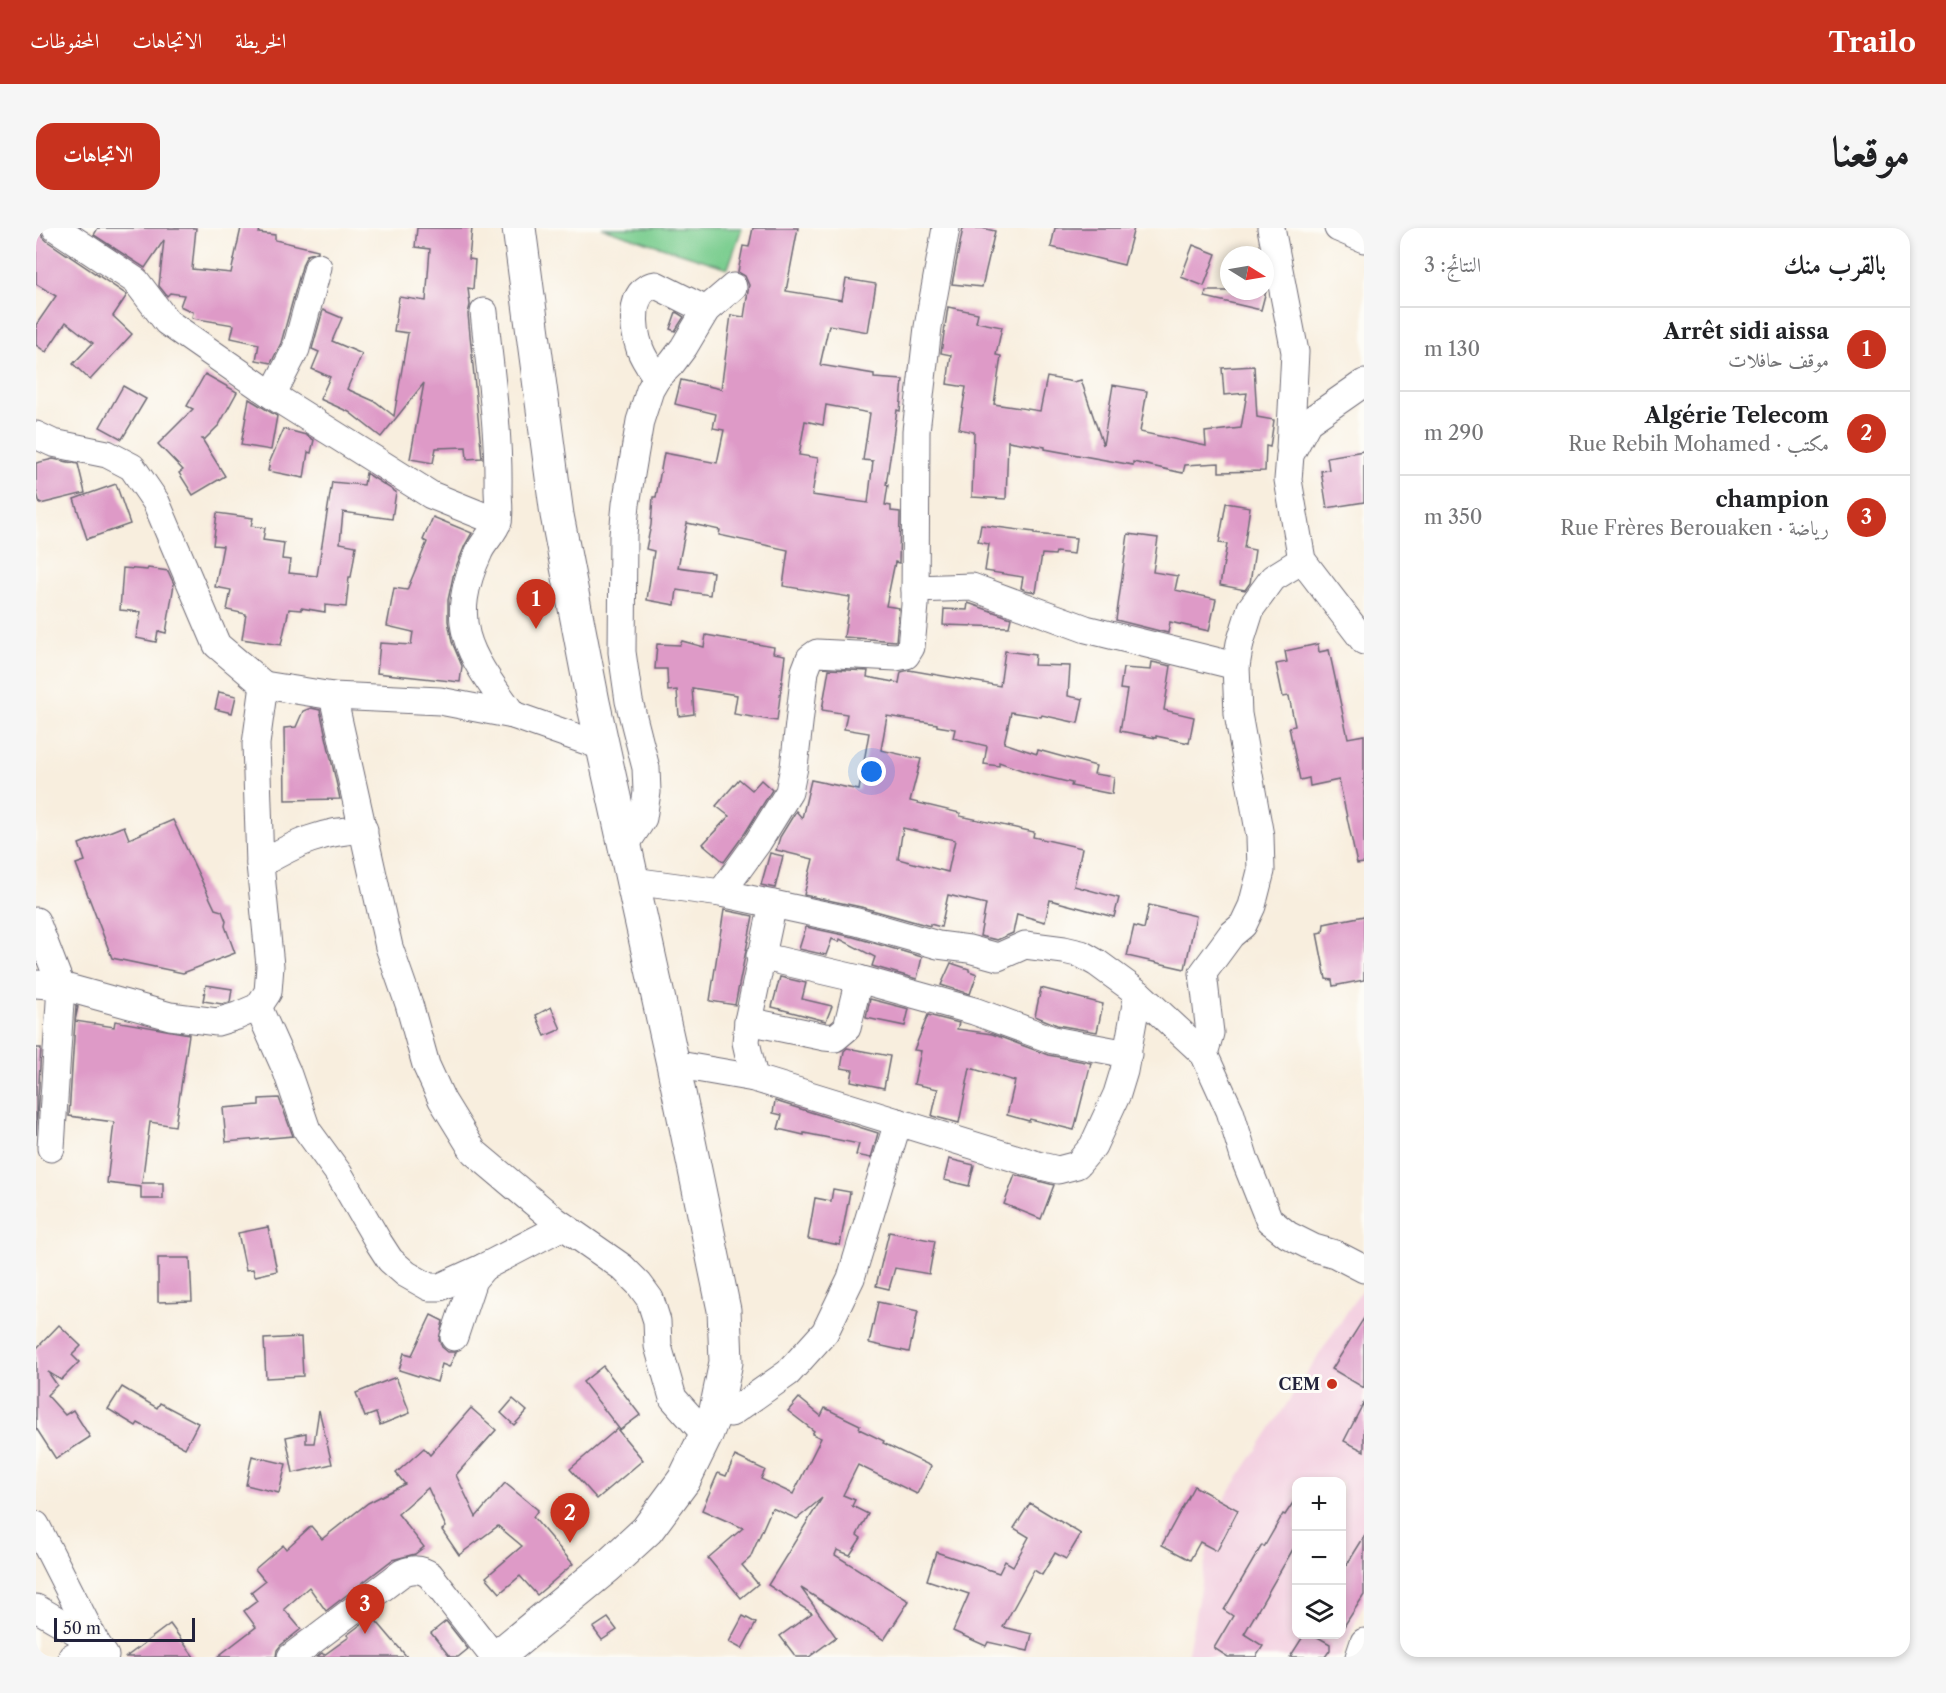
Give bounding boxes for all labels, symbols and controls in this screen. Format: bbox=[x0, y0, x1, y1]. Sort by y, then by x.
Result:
text: Trailo bbox=[1829, 25, 1916, 59]
text: المحفوظات bbox=[30, 28, 99, 53]
text: الاتجاهات bbox=[132, 28, 202, 53]
text: الخريطة bbox=[235, 28, 286, 53]
button: الاتجاهات bbox=[36, 123, 160, 190]
text: موقعنا bbox=[1832, 125, 1910, 177]
north arrow bbox=[1220, 246, 1274, 300]
text: بالقرب منك bbox=[1783, 249, 1886, 281]
text: النتائج: 3 bbox=[1424, 253, 1481, 277]
text: Arrêt sidi aissa bbox=[1663, 318, 1829, 345]
text: 130 m bbox=[1424, 337, 1480, 361]
text: 1 bbox=[1862, 337, 1871, 361]
text: موقف حافلات bbox=[1728, 348, 1829, 372]
text: Algérie Telecom bbox=[1645, 402, 1829, 429]
text: 290 m bbox=[1424, 421, 1484, 445]
text: 2 bbox=[1861, 421, 1872, 445]
text: مكتب · Rue Rebih Mohamed bbox=[1568, 432, 1829, 456]
text: champion bbox=[1715, 486, 1829, 513]
text: 350 m bbox=[1424, 505, 1483, 529]
text: 3 bbox=[1861, 505, 1872, 529]
text: رياضة · Rue Frères Berouaken bbox=[1560, 516, 1829, 540]
pin: 1 bbox=[516, 580, 556, 629]
your location bbox=[857, 757, 886, 786]
place label: CEM bbox=[1279, 1374, 1320, 1394]
marker: CEM bbox=[1325, 1377, 1339, 1391]
map controls bbox=[1292, 1477, 1346, 1639]
button: + bbox=[1292, 1477, 1346, 1531]
pin: 2 bbox=[550, 1494, 590, 1543]
button: − bbox=[1292, 1531, 1346, 1585]
pin: 3 bbox=[346, 1584, 384, 1634]
button: layers bbox=[1292, 1585, 1346, 1639]
scale bar bbox=[54, 1615, 195, 1642]
text: 50 m bbox=[63, 1618, 101, 1638]

